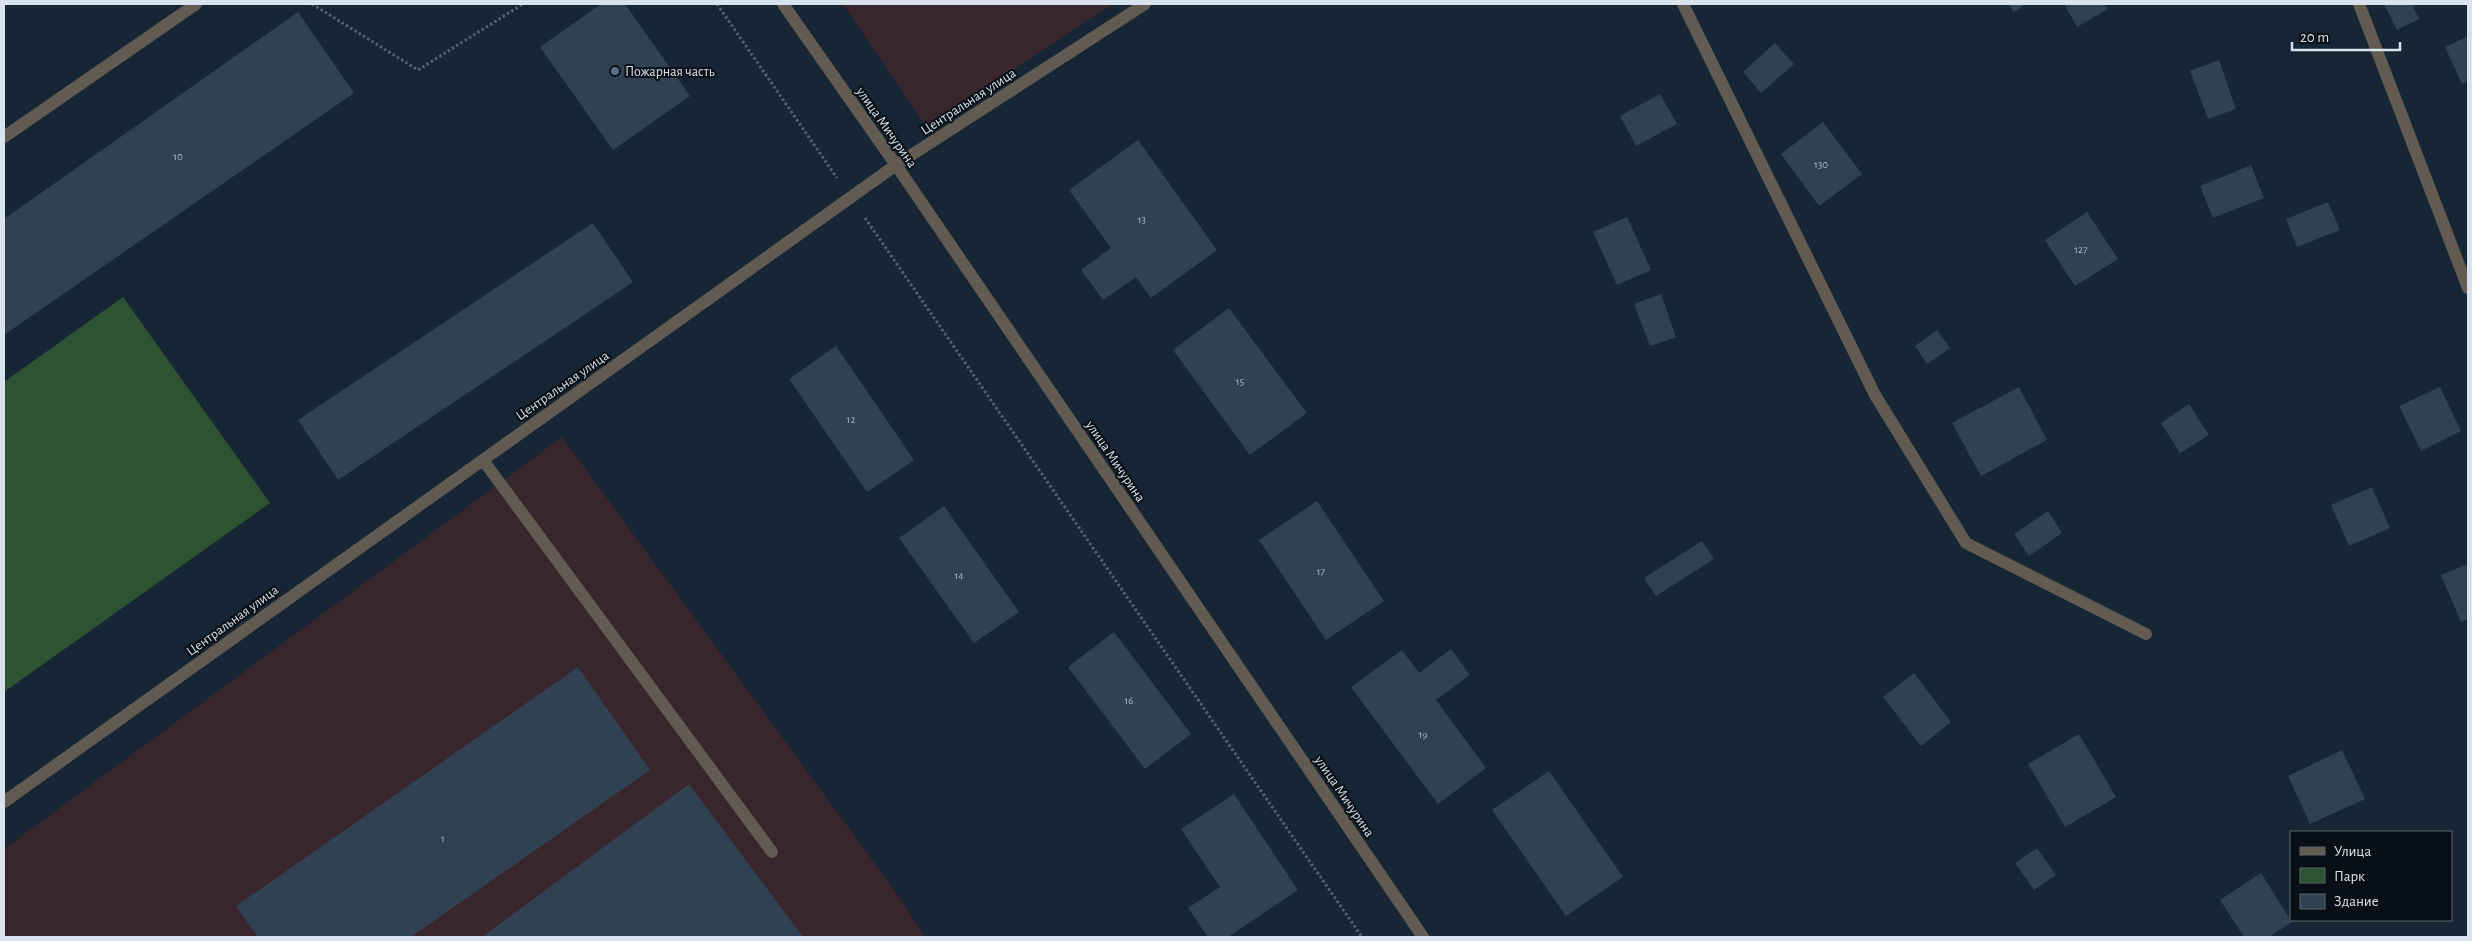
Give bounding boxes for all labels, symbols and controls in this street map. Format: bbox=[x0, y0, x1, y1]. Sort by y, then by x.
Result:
scale bar bbox=[2292, 20, 2400, 52]
text: 20 m bbox=[2300, 30, 2329, 45]
marker: Пожарная часть bbox=[609, 65, 621, 77]
place label: Пожарная часть bbox=[625, 65, 715, 79]
street label: Центральная улица bbox=[919, 66, 1019, 138]
street label: улица Мичурина bbox=[853, 84, 919, 171]
house number: 10 bbox=[173, 151, 183, 162]
house number: 130 bbox=[1814, 159, 1828, 170]
house number: 13 bbox=[1138, 214, 1147, 225]
house number: 127 bbox=[2074, 244, 2088, 255]
street label: Центральная улица bbox=[513, 348, 612, 423]
house number: 15 bbox=[1236, 376, 1245, 387]
house number: 12 bbox=[847, 414, 855, 425]
street label: улица Мичурина bbox=[1082, 418, 1148, 505]
house number: 17 bbox=[1317, 566, 1326, 577]
house number: 14 bbox=[954, 570, 964, 581]
street label: Центральная улица bbox=[184, 582, 282, 659]
house number: 16 bbox=[1125, 695, 1133, 706]
house number: 19 bbox=[1419, 729, 1427, 740]
street label: улица Мичурина bbox=[1311, 753, 1377, 840]
legend bbox=[2290, 831, 2452, 921]
house number: 1 bbox=[441, 833, 445, 844]
text: Улица bbox=[2334, 844, 2371, 859]
text: Парк bbox=[2334, 869, 2365, 884]
text: Здание bbox=[2334, 894, 2379, 909]

